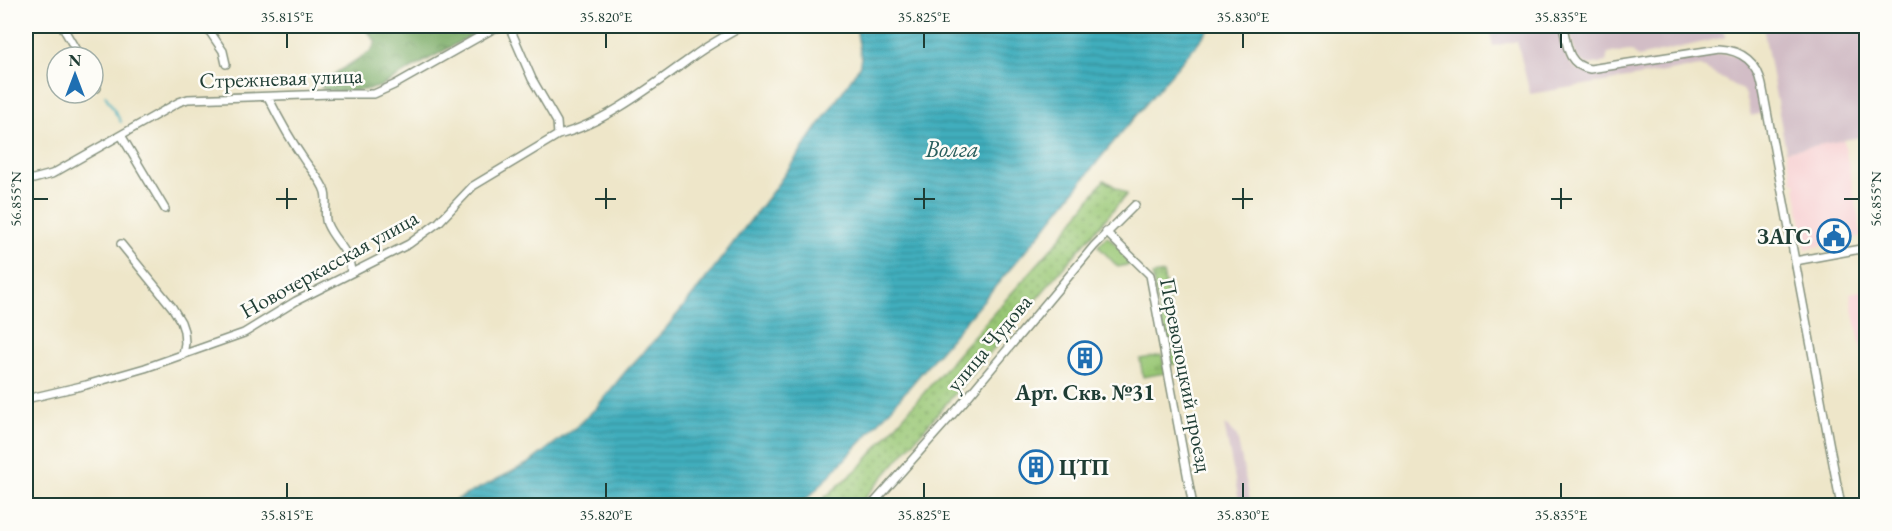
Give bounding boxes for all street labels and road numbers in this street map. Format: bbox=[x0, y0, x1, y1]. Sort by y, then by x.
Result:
street label: Стрежневая улица bbox=[199, 61, 363, 95]
street label: Новочеркасская улица bbox=[235, 203, 423, 325]
street label: Переволоцкий проезд bbox=[1153, 275, 1219, 475]
street label: улица Чудова bbox=[940, 288, 1038, 398]

